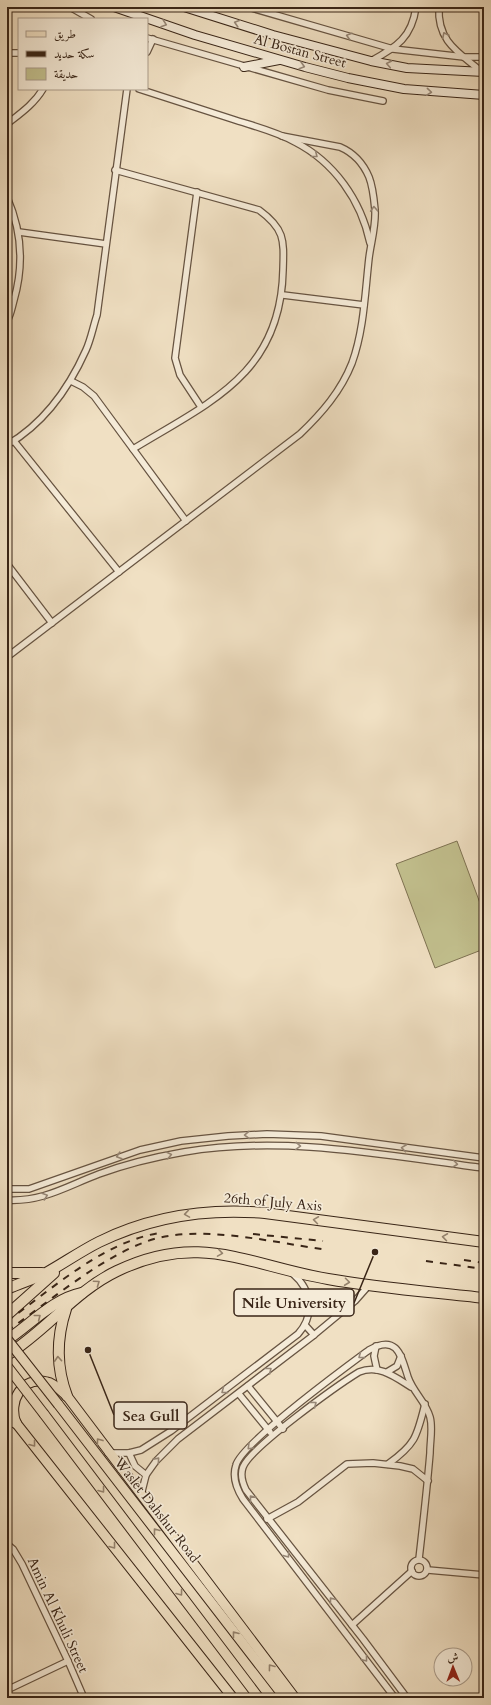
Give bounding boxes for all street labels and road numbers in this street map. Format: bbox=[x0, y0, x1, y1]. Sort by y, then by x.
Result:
street label: Al Bostan Street bbox=[252, 30, 349, 73]
street label: 26th of July Axis bbox=[223, 1188, 323, 1216]
street label: Waslet Dahshur Road bbox=[109, 1452, 205, 1567]
street label: Amin Al Khuli Street bbox=[23, 1554, 93, 1676]

